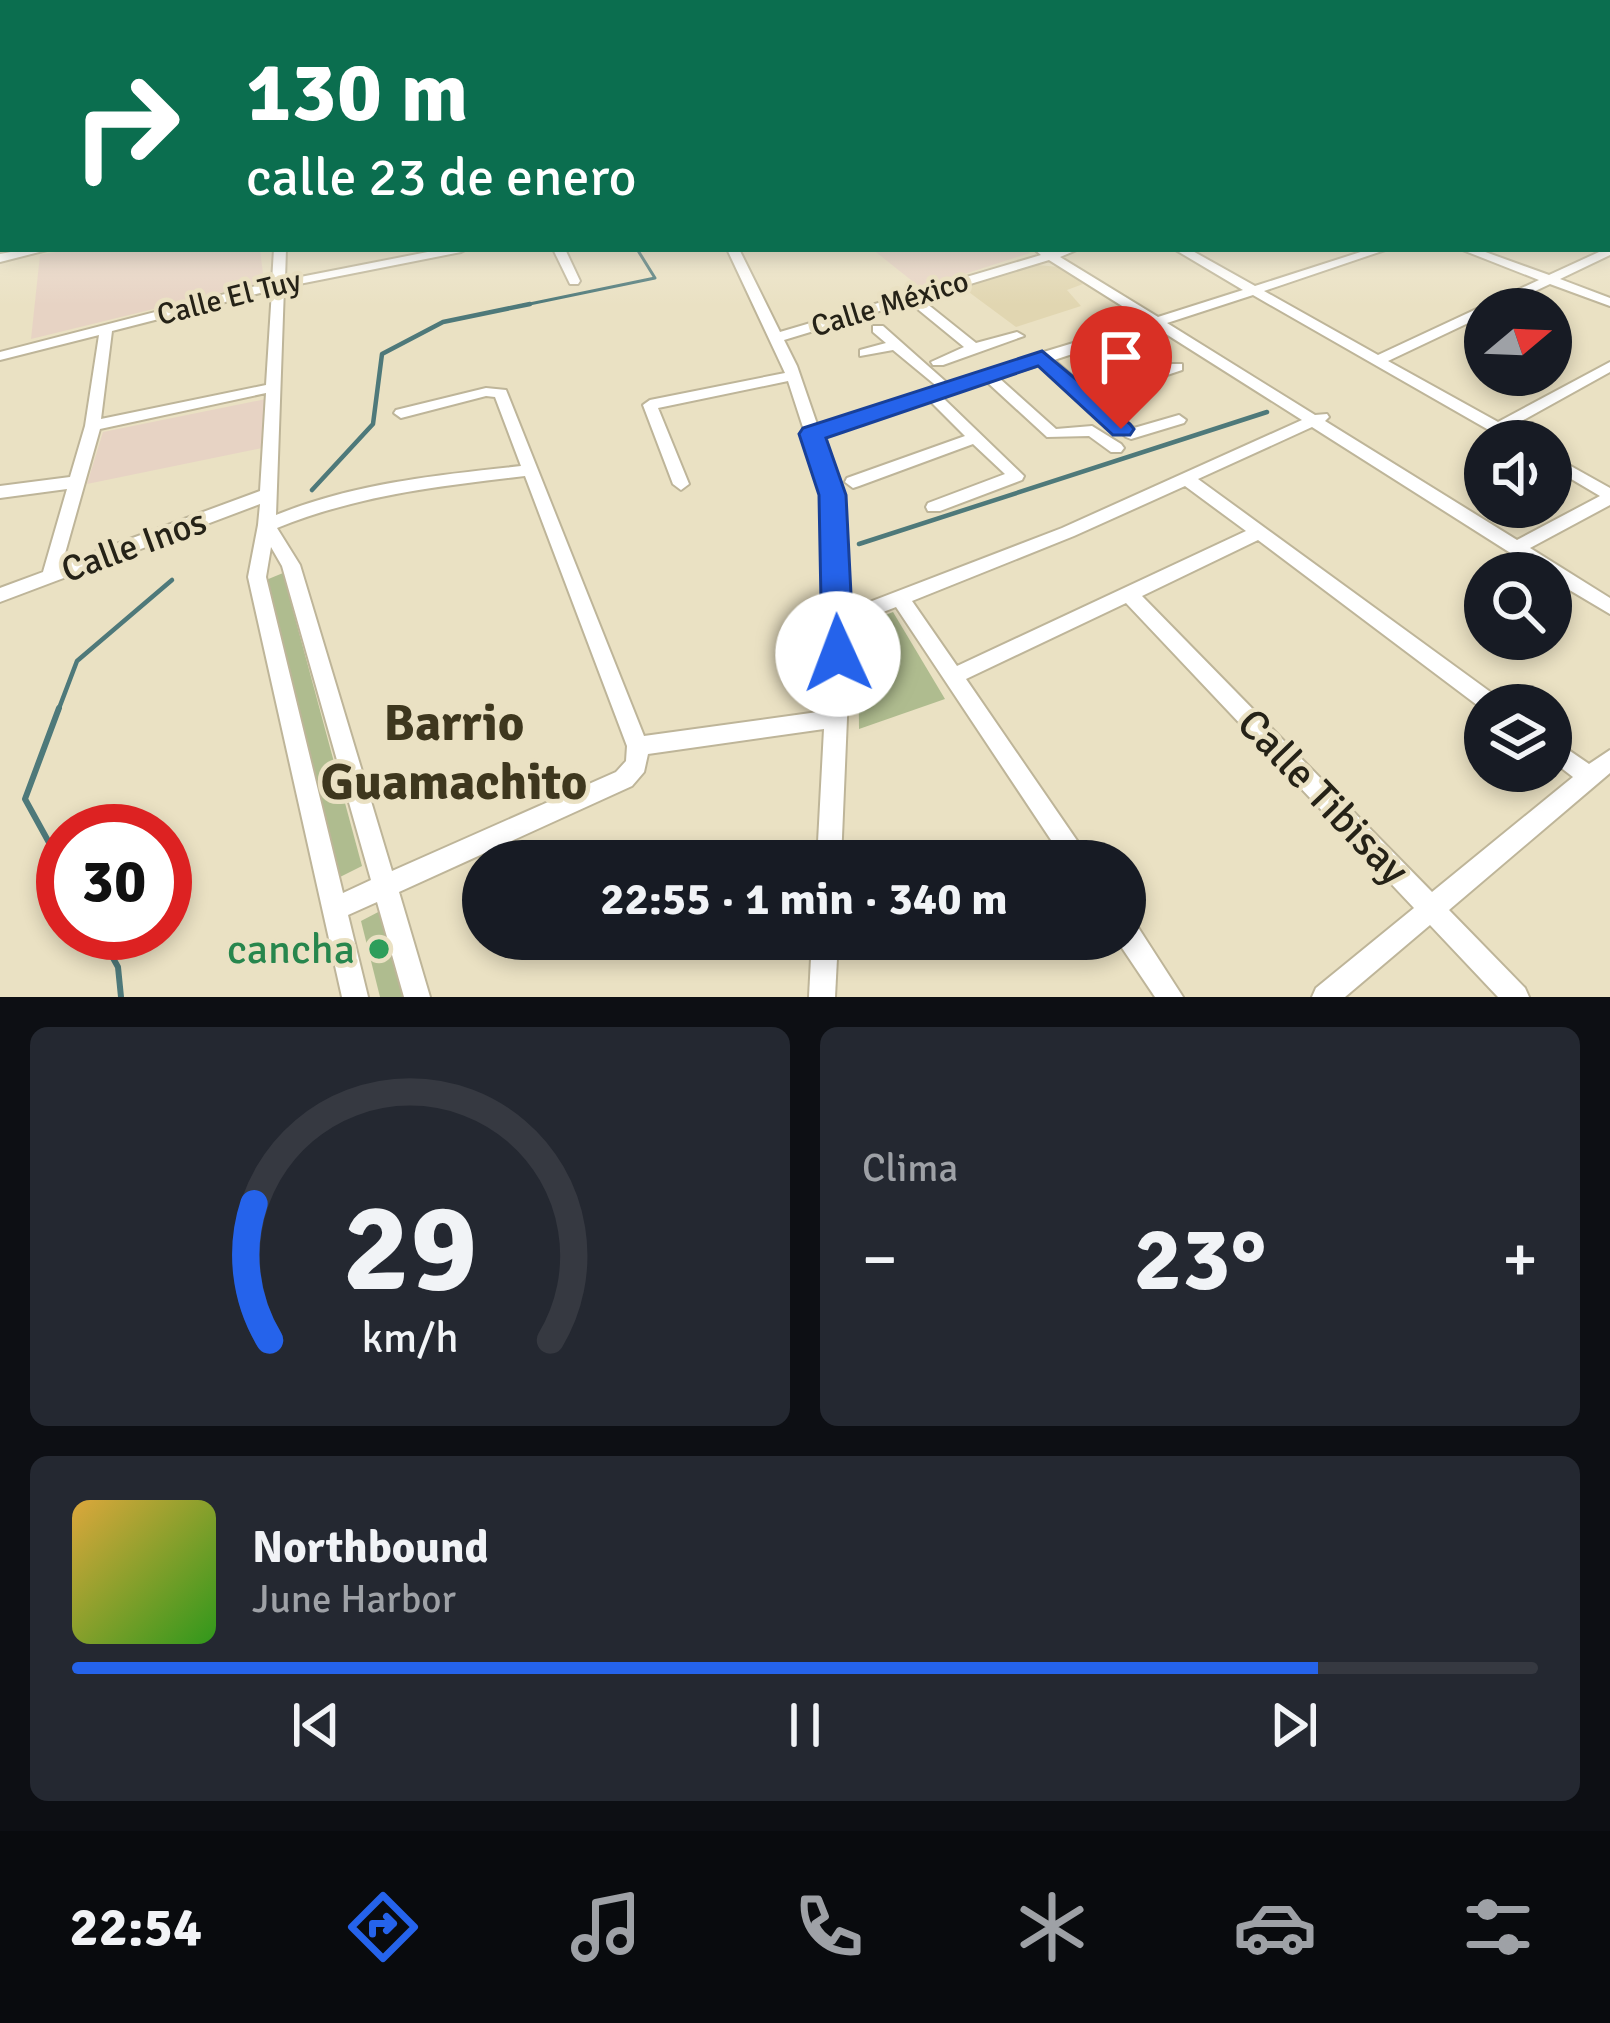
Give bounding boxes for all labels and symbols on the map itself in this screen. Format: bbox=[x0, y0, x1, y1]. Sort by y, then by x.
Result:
street label: Calle El Tuy bbox=[153, 262, 305, 334]
street label: Calle México bbox=[807, 263, 973, 345]
north arrow bbox=[1464, 288, 1572, 396]
pin bbox=[1070, 306, 1172, 429]
street label: Calle Inos bbox=[55, 499, 213, 593]
position arrow bbox=[775, 591, 901, 717]
district label: Barrio Guamachito bbox=[321, 692, 587, 814]
street label: Calle Tibisay bbox=[1227, 698, 1420, 896]
speed limit sign: 30 bbox=[36, 804, 192, 960]
place label: cancha bbox=[227, 924, 355, 975]
marker: cancha bbox=[366, 936, 392, 962]

